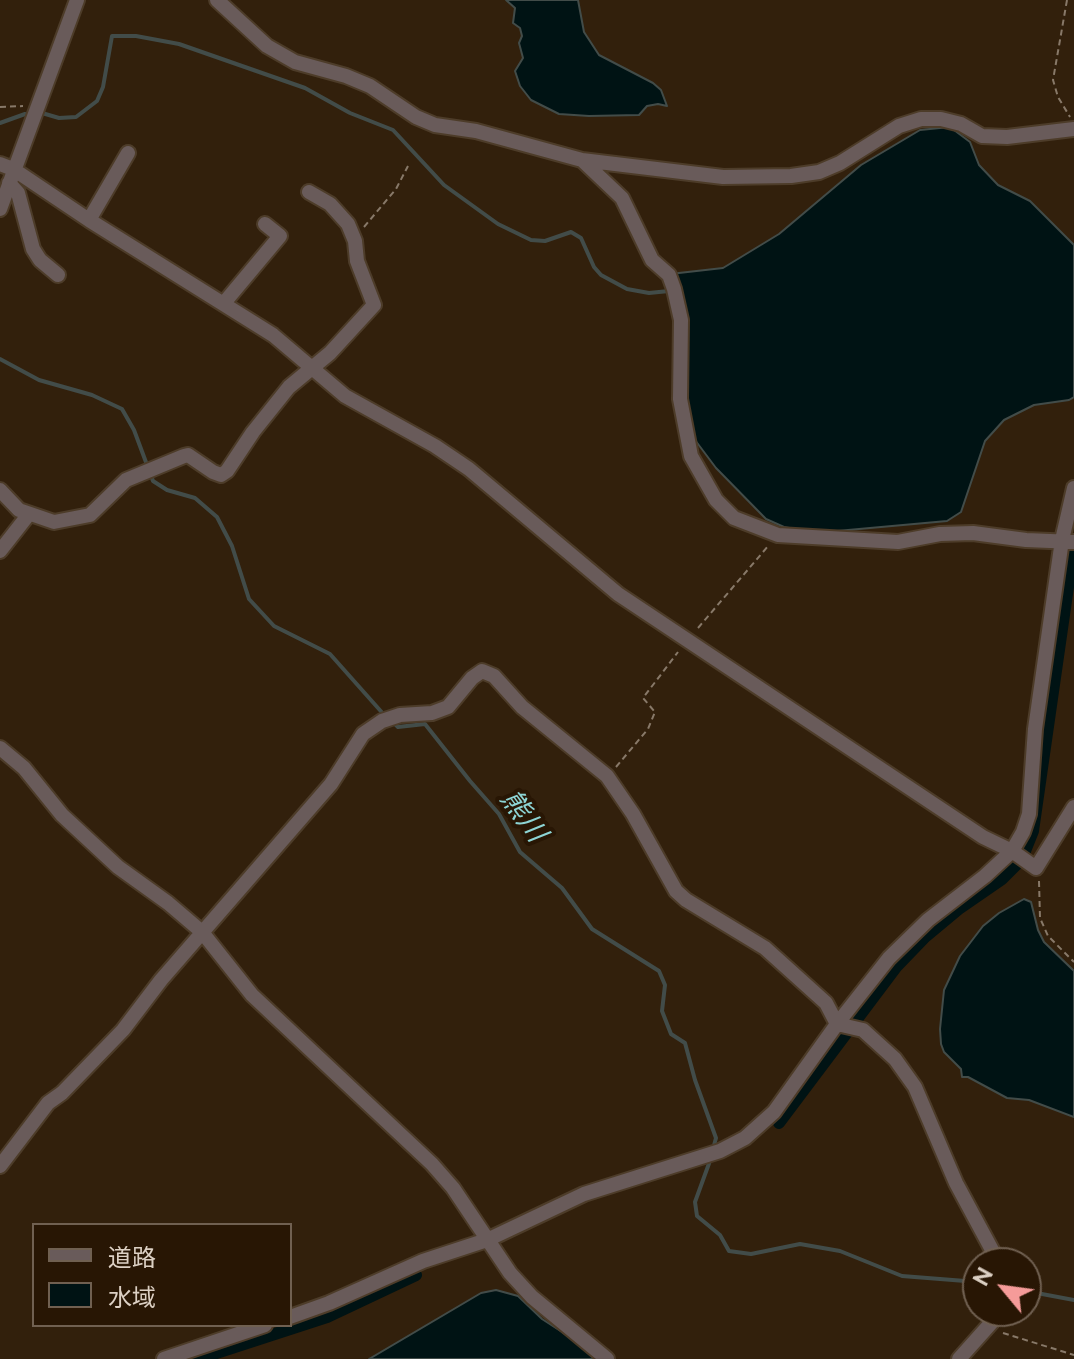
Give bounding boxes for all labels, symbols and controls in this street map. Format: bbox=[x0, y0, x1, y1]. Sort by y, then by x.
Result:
water label: 熊川 bbox=[493, 783, 553, 849]
legend bbox=[32, 1223, 292, 1327]
text: 道路 bbox=[108, 1243, 156, 1272]
north arrow bbox=[962, 1247, 1042, 1327]
text: N bbox=[967, 1263, 998, 1290]
text: 水域 bbox=[108, 1283, 156, 1312]

